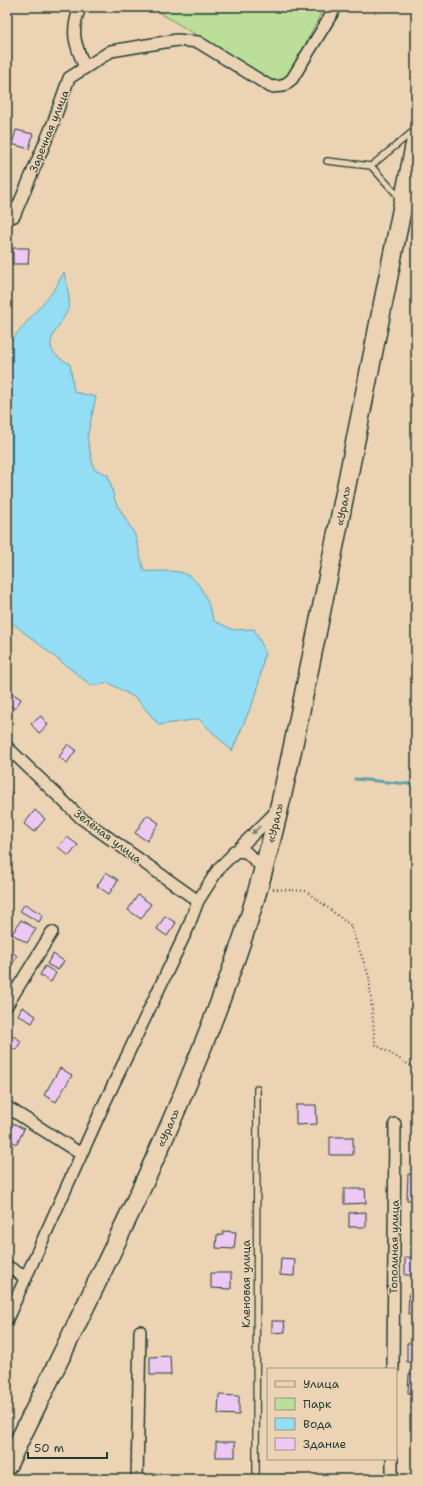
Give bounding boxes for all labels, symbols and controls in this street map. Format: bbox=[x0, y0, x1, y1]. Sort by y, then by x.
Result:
street label: Заречная улица bbox=[26, 88, 73, 175]
street label: «Урал» bbox=[332, 485, 355, 527]
street label: «Урал» bbox=[263, 802, 288, 844]
street label: Зелёная улица bbox=[71, 806, 145, 867]
one-way arrow bbox=[251, 825, 261, 835]
street label: «Урал» bbox=[153, 1107, 183, 1149]
street label: Тополиная улица bbox=[386, 1200, 403, 1294]
street label: Кленовая улица bbox=[239, 1240, 254, 1328]
legend bbox=[267, 1368, 397, 1460]
text: Улица bbox=[303, 1376, 340, 1392]
text: Парк bbox=[303, 1396, 332, 1412]
text: Вода bbox=[303, 1416, 332, 1432]
scale bar bbox=[28, 1434, 107, 1460]
text: Здание bbox=[303, 1436, 347, 1452]
text: 50 m bbox=[34, 1440, 64, 1456]

